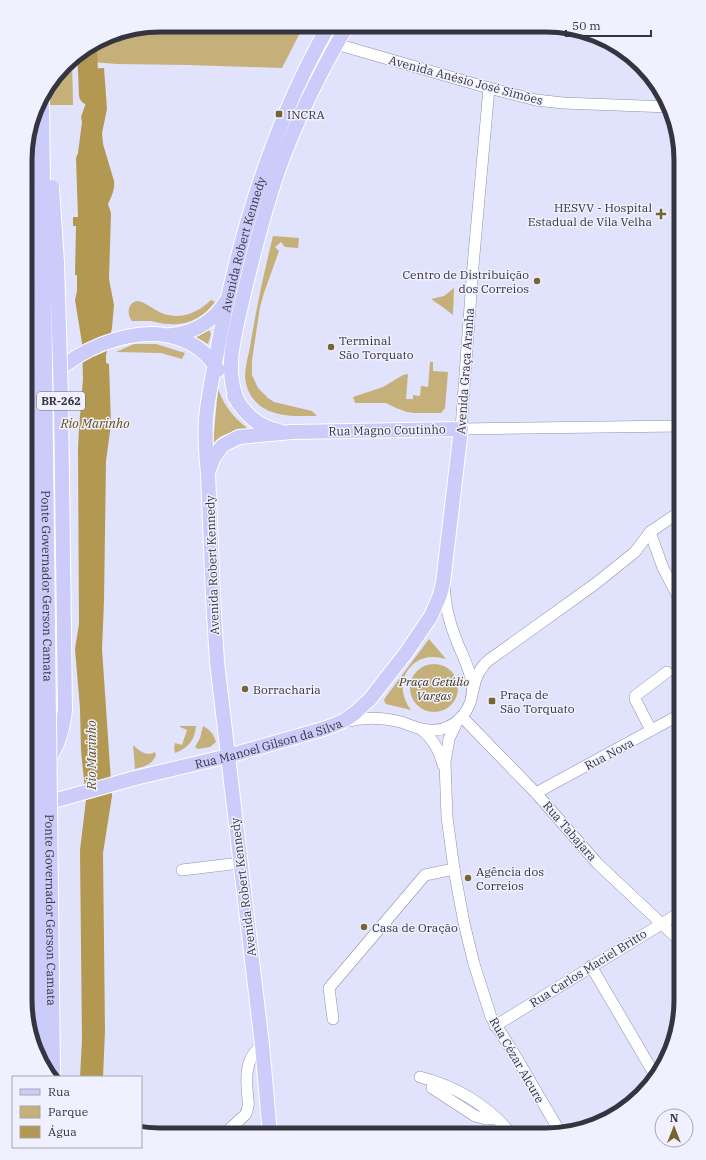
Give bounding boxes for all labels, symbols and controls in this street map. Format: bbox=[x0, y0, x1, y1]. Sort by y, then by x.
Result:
scale bar bbox=[566, 12, 651, 38]
text: 50 m bbox=[572, 18, 601, 33]
street label: Avenida Anésio José Simões bbox=[387, 52, 545, 108]
place label: INCRA bbox=[287, 107, 325, 122]
marker: INCRA bbox=[274, 109, 284, 119]
street label: Avenida Robert Kennedy bbox=[218, 174, 269, 314]
place label: HESVV - Hospital Estadual de Vila Velha bbox=[528, 200, 652, 229]
marker: HESVV - Hospital Estadual de Vila Velha bbox=[655, 208, 667, 220]
place label: Centro de Distribuição dos Correios bbox=[402, 267, 529, 296]
marker: Centro de Distribuição dos Correios bbox=[532, 276, 542, 286]
street label: Avenida Graça Aranha bbox=[453, 307, 477, 435]
place label: Terminal São Torquato bbox=[339, 333, 414, 362]
marker: Terminal São Torquato bbox=[326, 342, 336, 352]
road number: BR-262 bbox=[37, 392, 85, 410]
water label: Rio Marinho bbox=[59, 415, 130, 432]
street label: Rua Magno Coutinho bbox=[328, 421, 446, 439]
street label: Ponte Governador Gerson Camata bbox=[39, 490, 56, 682]
street label: Avenida Robert Kennedy bbox=[202, 494, 222, 635]
park label: Praça Getúlio Vargas bbox=[398, 674, 469, 703]
place label: Borracharia bbox=[253, 682, 321, 697]
marker: Borracharia bbox=[240, 684, 250, 694]
place label: Praça de São Torquato bbox=[500, 687, 575, 716]
marker: Praça de São Torquato bbox=[487, 696, 497, 706]
street label: Rua Manoel Gilson da Silva bbox=[193, 715, 345, 771]
water label: Rio Marinho bbox=[83, 720, 100, 791]
street label: Rua Nova bbox=[582, 735, 637, 773]
street label: Rua Tabajara bbox=[540, 798, 600, 864]
street label: Ponte Governador Gerson Camata bbox=[43, 814, 60, 1006]
street label: Avenida Robert Kennedy bbox=[227, 816, 259, 957]
place label: Agência dos Correios bbox=[476, 864, 544, 893]
marker: Agência dos Correios bbox=[463, 873, 473, 883]
place label: Casa de Oração bbox=[372, 920, 458, 935]
marker: Casa de Oração bbox=[359, 922, 369, 932]
street label: Rua Carlos Maciel Britto bbox=[527, 926, 650, 1010]
street label: Rua Cézar Alcure bbox=[486, 1014, 548, 1106]
legend bbox=[12, 1076, 142, 1148]
text: Rua bbox=[48, 1084, 70, 1099]
text: Parque bbox=[48, 1104, 88, 1119]
north arrow bbox=[654, 1108, 694, 1148]
text: N bbox=[670, 1111, 679, 1125]
text: Água bbox=[48, 1124, 77, 1139]

